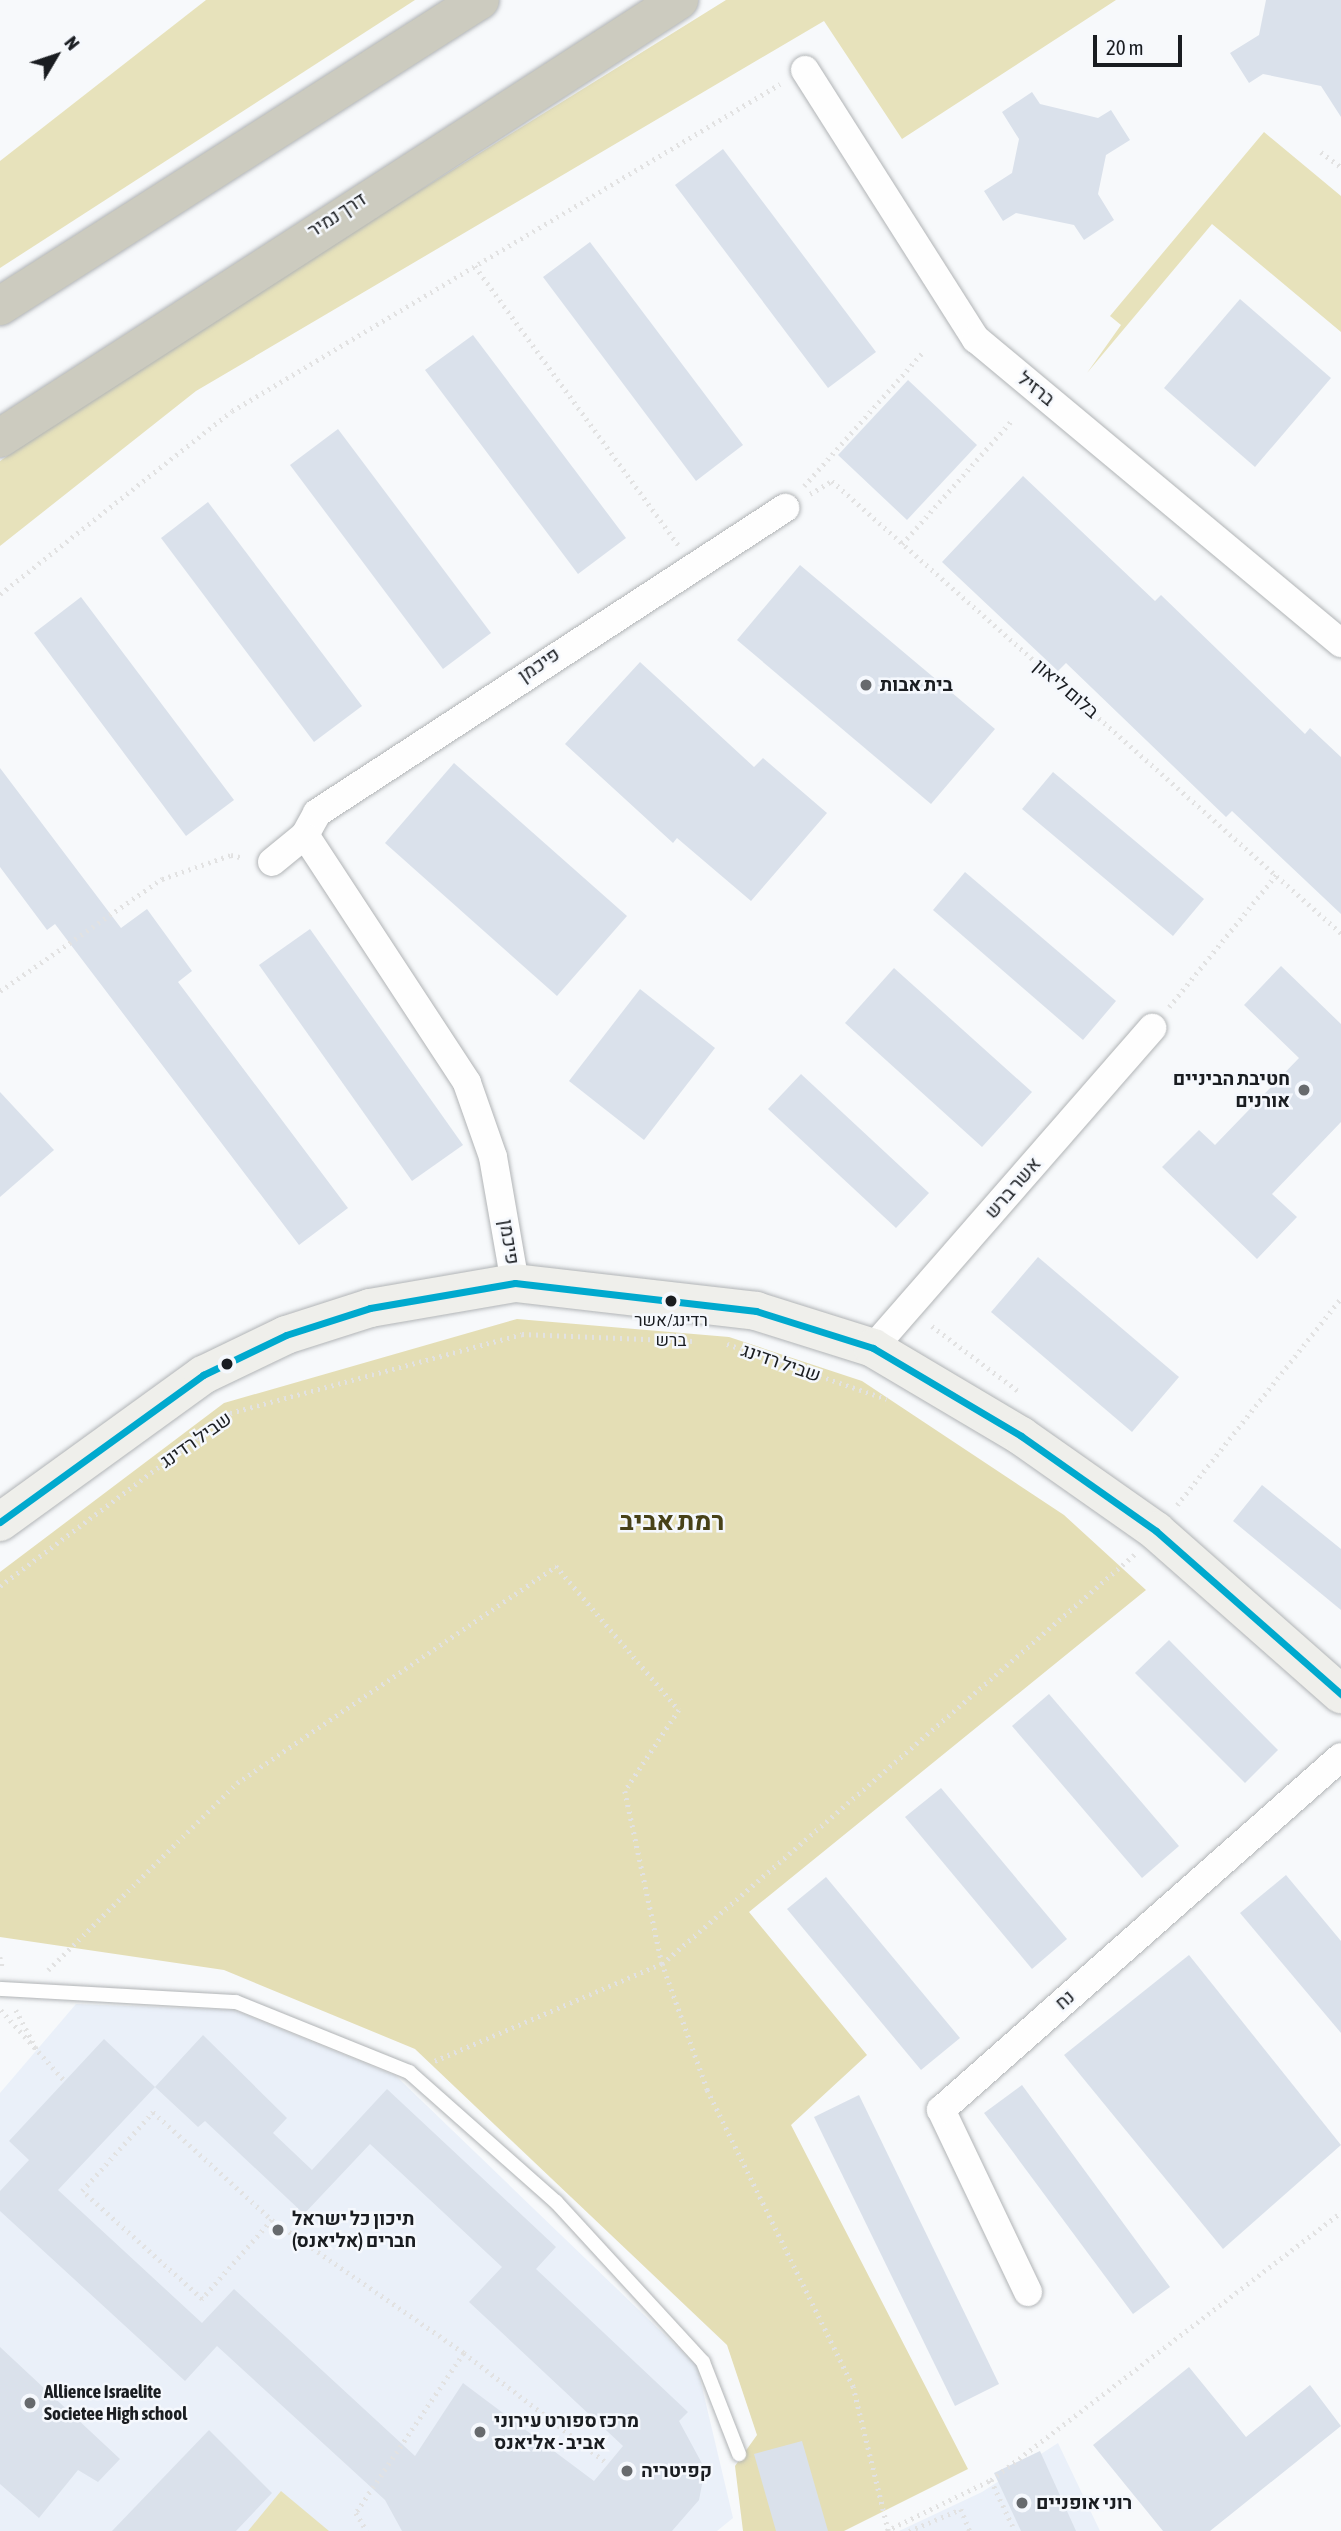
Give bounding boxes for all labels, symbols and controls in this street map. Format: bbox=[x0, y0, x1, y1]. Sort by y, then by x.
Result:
north arrow bbox=[21, 21, 91, 91]
scale bar bbox=[1096, 21, 1185, 65]
text: N bbox=[60, 32, 84, 54]
text: 20 m bbox=[1106, 35, 1144, 59]
street label: דרך נמיר bbox=[303, 188, 371, 242]
street label: ברזיל bbox=[1013, 367, 1059, 411]
street label: פיכמן bbox=[514, 643, 564, 687]
street label: בלום ליאון bbox=[1029, 655, 1103, 723]
place label: בית אבות bbox=[880, 674, 953, 696]
marker: בית אבות bbox=[858, 677, 874, 693]
place label: חטיבת הביניים אורנים bbox=[1173, 1068, 1290, 1112]
marker: חטיבת הביניים אורנים bbox=[1296, 1082, 1312, 1098]
street label: אשר ברש bbox=[980, 1153, 1046, 1223]
street label: פיכמן bbox=[494, 1218, 524, 1266]
marker: רדינג/אשר ברש bbox=[664, 1294, 678, 1308]
place label: רדינג/אשר ברש bbox=[634, 1311, 708, 1351]
street label: שביל רדינג bbox=[738, 1339, 824, 1387]
unlabelled marker bbox=[220, 1357, 234, 1371]
street label: שביל רדינג bbox=[156, 1407, 236, 1473]
district label: רמת אביב bbox=[620, 1506, 724, 1538]
street label: נח bbox=[1051, 1985, 1079, 2015]
place label: תיכון כל ישראל חברים (אליאנס) bbox=[292, 2208, 416, 2252]
marker: תיכון כל ישראל חברים (אליאנס) bbox=[270, 2222, 286, 2238]
place label: Allience Israelite Societee High school bbox=[44, 2381, 187, 2425]
marker: Allience Israelite Societee High school bbox=[22, 2395, 38, 2411]
place label: מרכז ספורט עירוני אביב - אליאנס bbox=[494, 2410, 639, 2454]
marker: מרכז ספורט עירוני אביב - אליאנס bbox=[472, 2424, 488, 2440]
place label: קפיטריה bbox=[641, 2460, 712, 2482]
marker: קפיטריה bbox=[619, 2463, 635, 2479]
place label: רוני אופניים bbox=[1036, 2492, 1132, 2514]
marker: רוני אופניים bbox=[1014, 2495, 1030, 2511]

